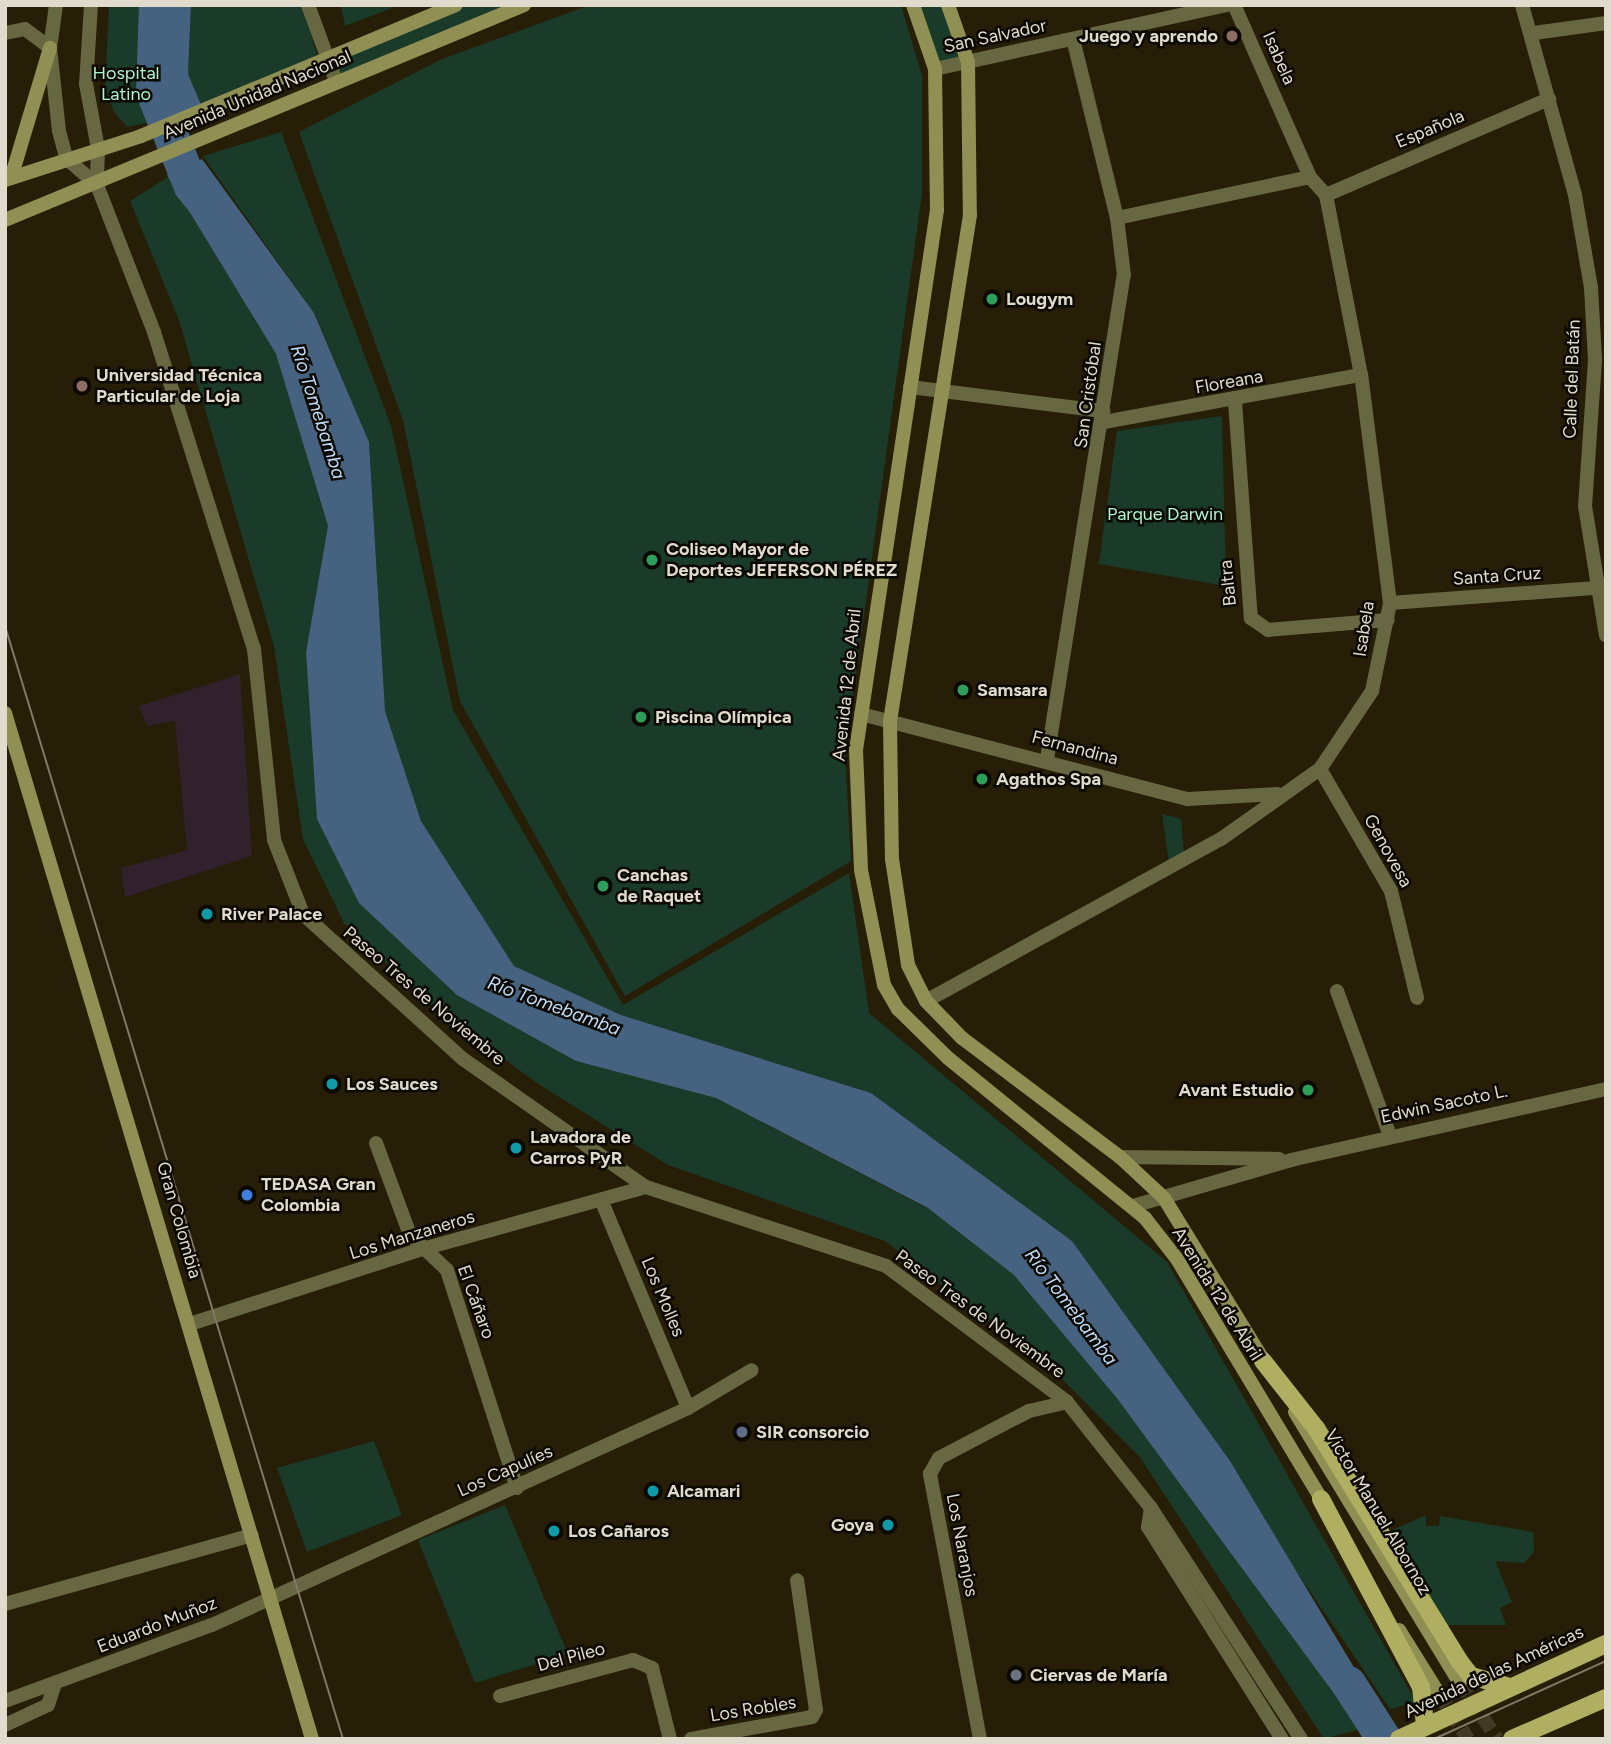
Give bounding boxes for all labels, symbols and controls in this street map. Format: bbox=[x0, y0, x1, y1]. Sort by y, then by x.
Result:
street label: San Salvador bbox=[942, 15, 1048, 57]
place label: Juego y aprendo bbox=[1079, 25, 1218, 47]
marker: Juego y aprendo bbox=[1224, 28, 1240, 44]
street label: Isabela bbox=[1258, 28, 1300, 88]
street label: Avenida Unidad Nacional bbox=[160, 46, 354, 144]
park label: Hospital Latino bbox=[92, 63, 160, 106]
street label: Española bbox=[1392, 105, 1468, 153]
place label: Lougym bbox=[1006, 288, 1073, 310]
marker: Lougym bbox=[984, 291, 1000, 307]
street label: Calle del Batán bbox=[1559, 319, 1585, 439]
street label: San Cristóbal bbox=[1070, 340, 1106, 450]
water label: Río Tomebamba bbox=[286, 342, 350, 482]
place label: Universidad Técnica Particular de Loja bbox=[96, 365, 262, 408]
street label: Floreana bbox=[1193, 365, 1265, 399]
marker: Universidad Técnica Particular de Loja bbox=[74, 378, 90, 394]
park label: Parque Darwin bbox=[1107, 503, 1223, 525]
place label: Coliseo Mayor de Deportes JEFERSON PÉREZ bbox=[666, 539, 897, 582]
marker: Coliseo Mayor de Deportes JEFERSON PÉREZ bbox=[644, 552, 660, 568]
street label: Baltra bbox=[1215, 559, 1241, 607]
street label: Santa Cruz bbox=[1452, 562, 1542, 590]
street label: Isabela bbox=[1349, 600, 1379, 658]
street label: Avenida 12 de Abril bbox=[828, 608, 866, 762]
place label: Samsara bbox=[977, 679, 1048, 701]
marker: Samsara bbox=[955, 682, 971, 698]
place label: Piscina Olímpica bbox=[655, 706, 792, 728]
marker: Piscina Olímpica bbox=[633, 709, 649, 725]
street label: Fernandina bbox=[1029, 726, 1121, 770]
place label: Agathos Spa bbox=[996, 768, 1101, 790]
marker: Agathos Spa bbox=[974, 771, 990, 787]
street label: Genovesa bbox=[1359, 811, 1417, 891]
place label: Canchas de Raquet bbox=[617, 865, 701, 908]
marker: Canchas de Raquet bbox=[595, 878, 611, 894]
place label: River Palace bbox=[221, 903, 322, 925]
marker: River Palace bbox=[199, 906, 215, 922]
street label: Paseo Tres de Noviembre bbox=[339, 922, 509, 1070]
water label: Río Tomebamba bbox=[484, 971, 624, 1041]
place label: Los Sauces bbox=[346, 1073, 438, 1095]
marker: Los Sauces bbox=[324, 1076, 340, 1092]
place label: Avant Estudio bbox=[1179, 1079, 1294, 1101]
street label: Edwin Sacoto L. bbox=[1379, 1080, 1509, 1128]
marker: Avant Estudio bbox=[1300, 1082, 1316, 1098]
place label: Lavadora de Carros PyR bbox=[530, 1127, 631, 1170]
marker: Lavadora de Carros PyR bbox=[508, 1140, 524, 1156]
street label: Gran Colombia bbox=[152, 1159, 206, 1281]
place label: TEDASA Gran Colombia bbox=[261, 1174, 376, 1216]
marker: TEDASA Gran Colombia bbox=[239, 1187, 255, 1203]
street label: Los Manzaneros bbox=[347, 1206, 477, 1264]
street label: Avenida 12 de Abril bbox=[1167, 1223, 1267, 1365]
water label: Río Tomebamba bbox=[1020, 1244, 1122, 1370]
street label: Paseo Tres de Noviembre bbox=[891, 1245, 1069, 1383]
street label: Los Molles bbox=[637, 1254, 689, 1340]
street label: El Cáñaro bbox=[453, 1262, 499, 1342]
place label: SIR consorcio bbox=[756, 1421, 869, 1443]
marker: SIR consorcio bbox=[734, 1424, 750, 1440]
street label: Victor Manuel Albornoz bbox=[1320, 1425, 1436, 1599]
street label: Los Capulíes bbox=[454, 1440, 556, 1502]
place label: Alcamari bbox=[667, 1480, 741, 1502]
marker: Alcamari bbox=[645, 1483, 661, 1499]
street label: Los Naranjos bbox=[941, 1492, 983, 1598]
place label: Goya bbox=[831, 1514, 874, 1536]
marker: Goya bbox=[880, 1517, 896, 1533]
place label: Los Cañaros bbox=[568, 1520, 669, 1542]
marker: Los Cañaros bbox=[546, 1523, 562, 1539]
street label: Eduardo Muñoz bbox=[94, 1592, 220, 1658]
street label: Avenida de las Américas bbox=[1401, 1621, 1587, 1723]
street label: Del Pileo bbox=[535, 1638, 607, 1676]
place label: Ciervas de María bbox=[1030, 1664, 1168, 1686]
marker: Ciervas de María bbox=[1008, 1667, 1024, 1683]
street label: Los Robles bbox=[708, 1692, 798, 1726]

